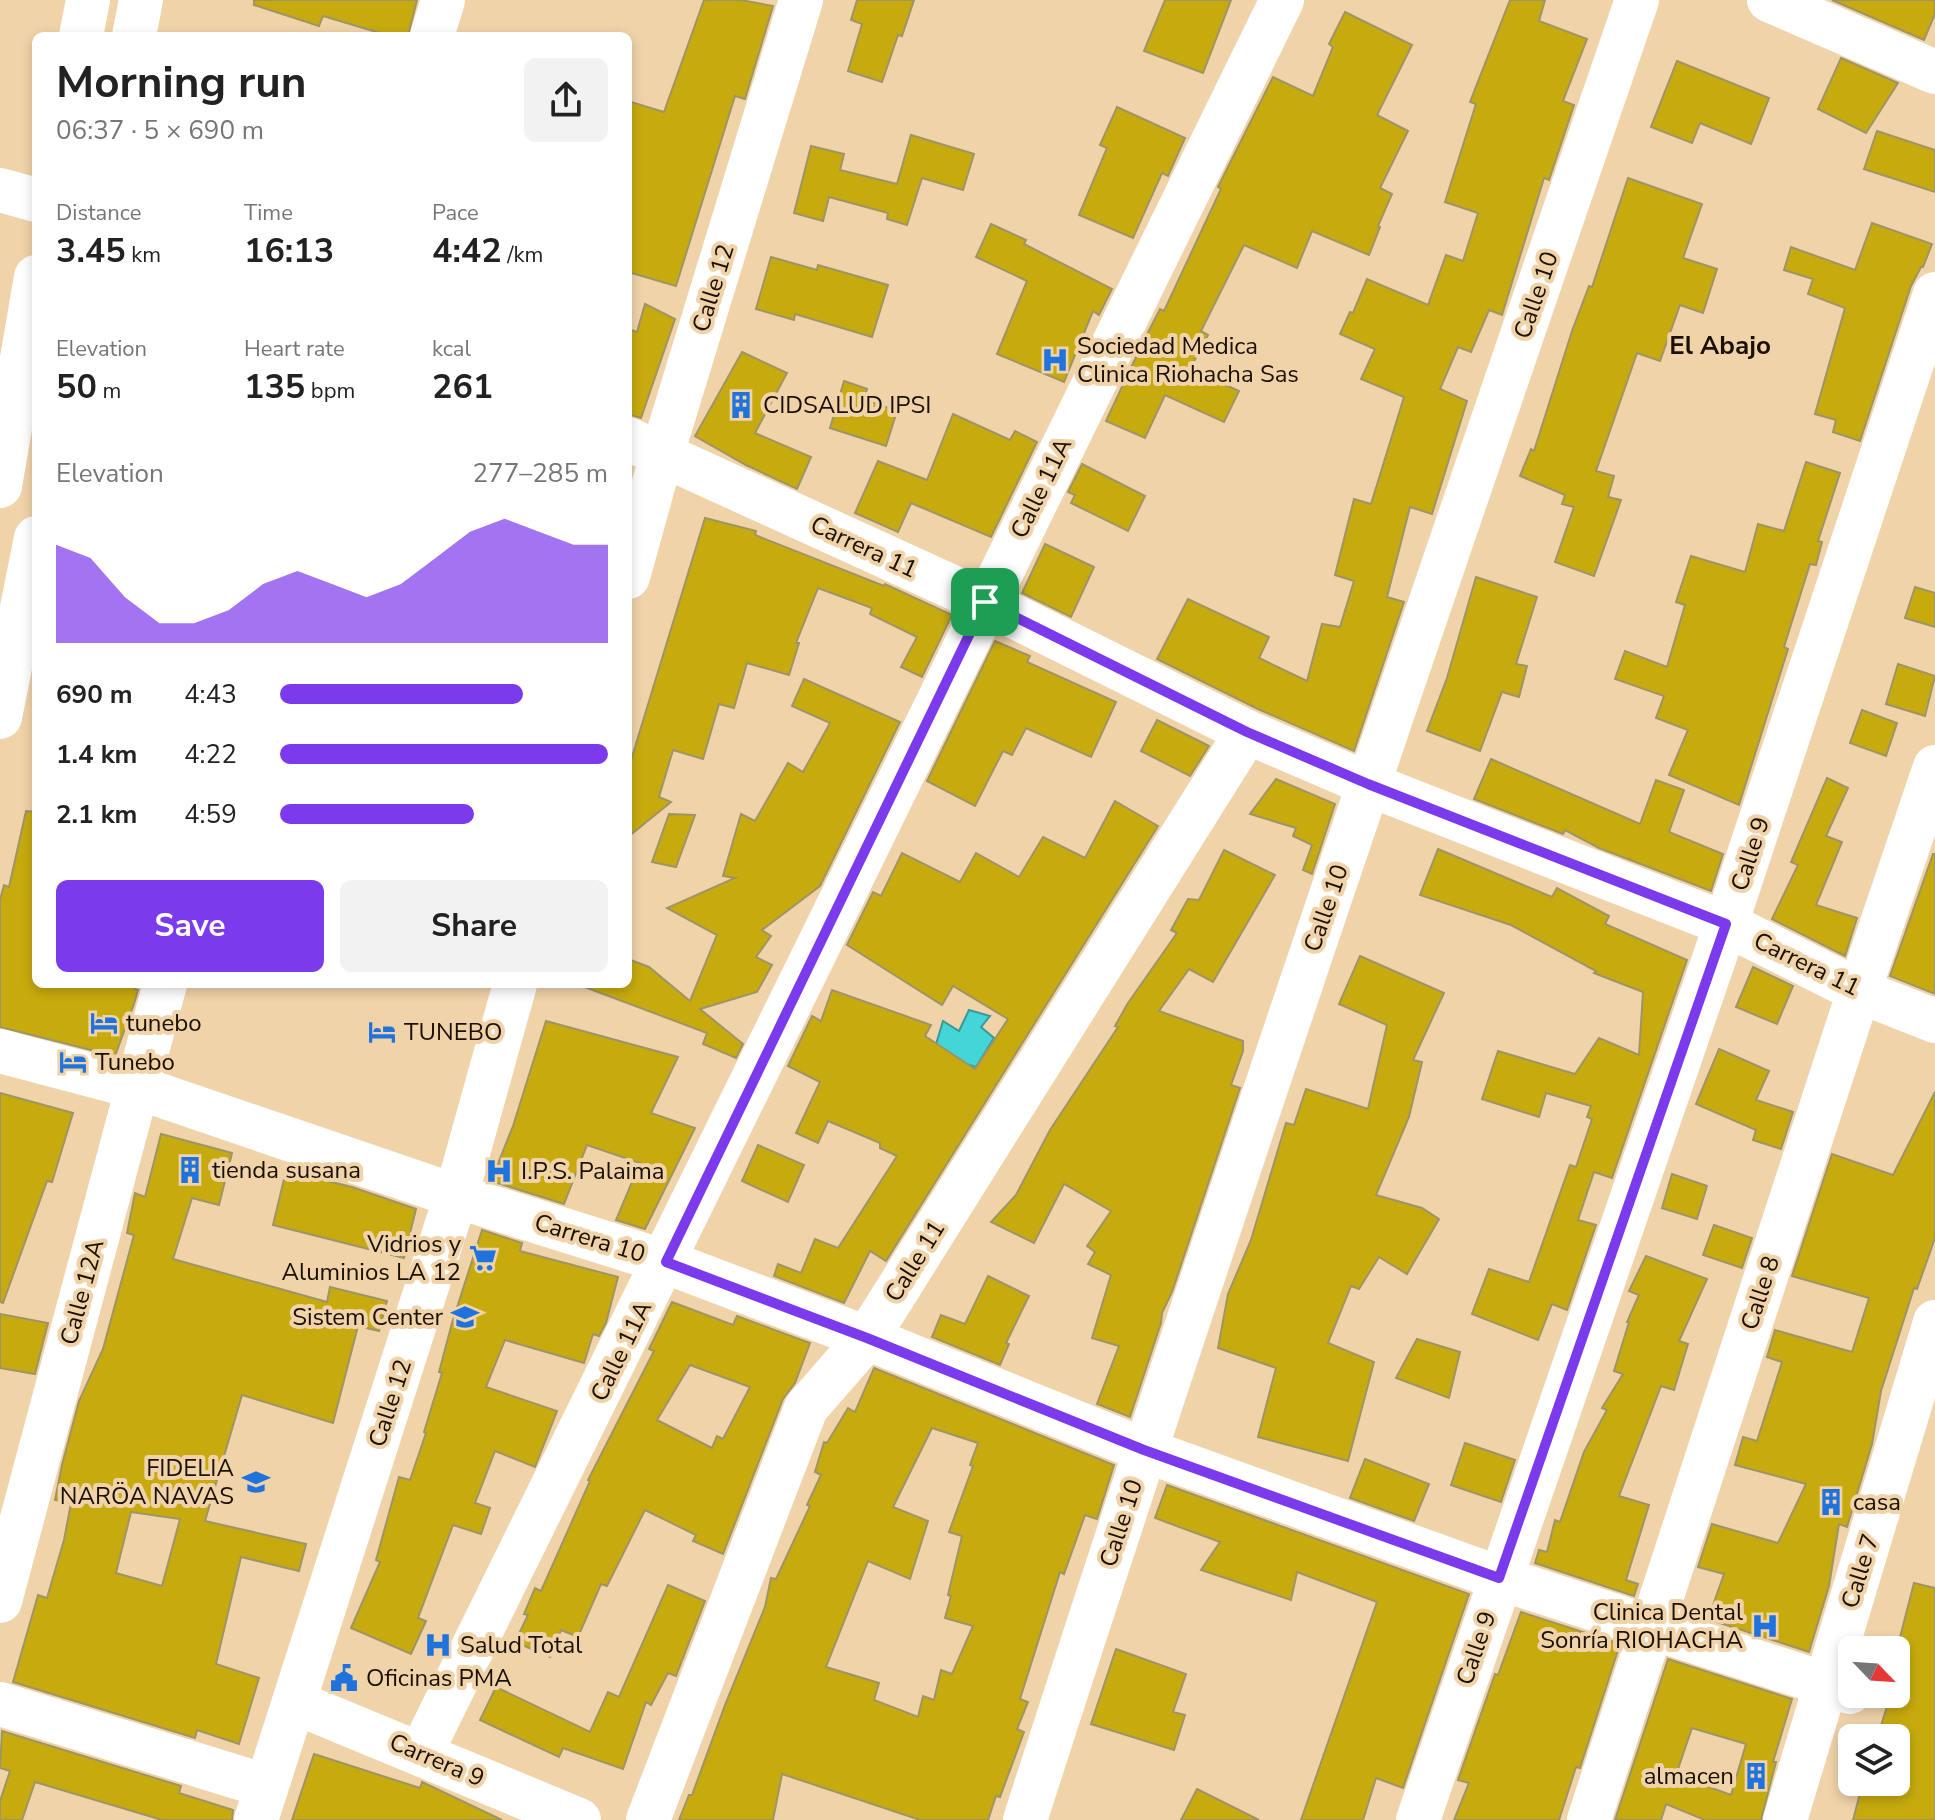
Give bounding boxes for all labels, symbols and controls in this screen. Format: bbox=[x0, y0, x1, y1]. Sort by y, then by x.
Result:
text: Morning run bbox=[56, 53, 306, 113]
button: share bbox=[524, 58, 608, 142]
text: 06:37 · 5 × 690 m bbox=[56, 113, 264, 148]
text: Distance bbox=[56, 198, 141, 228]
text: Time bbox=[244, 198, 293, 228]
text: Pace bbox=[432, 198, 479, 228]
text: 3.45 bbox=[56, 228, 126, 274]
text: 16:13 bbox=[244, 228, 334, 274]
text: 4:42 bbox=[432, 228, 502, 274]
text: km bbox=[126, 240, 161, 270]
text: /km bbox=[502, 240, 543, 270]
street label: Calle 12 bbox=[684, 240, 742, 336]
street label: Calle 10 bbox=[1506, 247, 1566, 343]
district label: El Abajo bbox=[1669, 328, 1771, 363]
place label: Sociedad Medica Clinica Riohacha Sas bbox=[1077, 330, 1299, 390]
text: Elevation bbox=[56, 334, 147, 364]
text: Heart rate bbox=[244, 334, 345, 364]
text: kcal bbox=[432, 334, 471, 364]
hospital icon: Sociedad Medica Clinica Riohacha Sas bbox=[1040, 345, 1070, 375]
text: 50 bbox=[56, 364, 97, 410]
text: 135 bbox=[244, 364, 305, 410]
text: 261 bbox=[432, 364, 493, 410]
text: m bbox=[97, 376, 121, 406]
text: bpm bbox=[305, 376, 355, 406]
place label: CIDSALUD IPSI bbox=[763, 389, 931, 421]
building icon: CIDSALUD IPSI bbox=[726, 390, 756, 420]
street label: Calle 11A bbox=[1003, 432, 1079, 543]
text: Elevation bbox=[56, 456, 164, 491]
text: 277–285 m bbox=[472, 456, 608, 491]
street label: Carrera 11 bbox=[805, 508, 923, 586]
pin bbox=[951, 568, 1019, 636]
icon: arrive bbox=[963, 580, 1007, 624]
text: 690 m bbox=[56, 677, 133, 712]
text: 4:43 bbox=[184, 677, 237, 712]
text: 1.4 km bbox=[56, 737, 137, 772]
text: 4:22 bbox=[184, 737, 237, 772]
text: 2.1 km bbox=[56, 797, 137, 832]
text: 4:59 bbox=[184, 797, 237, 832]
street label: Calle 9 bbox=[1723, 813, 1777, 895]
street label: Calle 10 bbox=[1296, 860, 1356, 956]
button: Save bbox=[56, 880, 324, 972]
button: Share bbox=[340, 880, 608, 972]
street label: Carrera 11 bbox=[1749, 925, 1865, 1003]
place label: tunebo bbox=[126, 1007, 202, 1039]
hotel icon: tunebo bbox=[89, 1008, 119, 1038]
place label: TUNEBO bbox=[404, 1016, 502, 1048]
hotel icon: TUNEBO bbox=[367, 1017, 397, 1047]
place label: Tunebo bbox=[95, 1046, 175, 1078]
hotel icon: Tunebo bbox=[58, 1047, 88, 1077]
place label: tienda susana bbox=[212, 1154, 361, 1186]
building icon: tienda susana bbox=[175, 1155, 205, 1185]
place label: I.P.S. Palaima bbox=[521, 1155, 664, 1187]
hospital icon: I.P.S. Palaima bbox=[484, 1156, 514, 1186]
street label: Carrera 10 bbox=[531, 1206, 649, 1270]
street label: Calle 11 bbox=[878, 1214, 952, 1308]
place label: Vidrios y Aluminios LA 12 bbox=[282, 1228, 462, 1288]
street label: Calle 12A bbox=[53, 1235, 112, 1348]
supermarket icon: Vidrios y Aluminios LA 12 bbox=[468, 1243, 498, 1273]
street label: Calle 8 bbox=[1733, 1252, 1787, 1334]
street label: Calle 11A bbox=[583, 1295, 659, 1406]
place label: Sistem Center bbox=[292, 1301, 443, 1333]
school or university icon: Sistem Center bbox=[450, 1302, 480, 1332]
street label: Calle 12 bbox=[361, 1355, 419, 1451]
place label: FIDELIA NARÖA NAVAS bbox=[60, 1452, 234, 1512]
school or university icon: FIDELIA NARÖA NAVAS bbox=[241, 1467, 271, 1497]
street label: Calle 10 bbox=[1092, 1475, 1150, 1571]
place label: casa bbox=[1853, 1486, 1901, 1518]
building icon: casa bbox=[1816, 1487, 1846, 1517]
street label: Calle 7 bbox=[1834, 1530, 1886, 1612]
place label: Clinica Dental Sonría RIOHACHA bbox=[1540, 1596, 1743, 1656]
street label: Calle 9 bbox=[1449, 1607, 1503, 1689]
hospital icon: Clinica Dental Sonría RIOHACHA bbox=[1750, 1611, 1780, 1641]
place label: Salud Total bbox=[460, 1629, 582, 1661]
hospital icon: Salud Total bbox=[423, 1630, 453, 1660]
north arrow bbox=[1838, 1636, 1910, 1708]
map controls bbox=[1838, 1636, 1910, 1796]
place label: Oficinas PMA bbox=[366, 1662, 512, 1694]
public building icon: Oficinas PMA bbox=[329, 1663, 359, 1693]
button: layers bbox=[1838, 1724, 1910, 1796]
street label: Carrera 9 bbox=[385, 1726, 489, 1794]
place label: almacen bbox=[1644, 1760, 1734, 1792]
building icon: almacen bbox=[1741, 1761, 1771, 1791]

